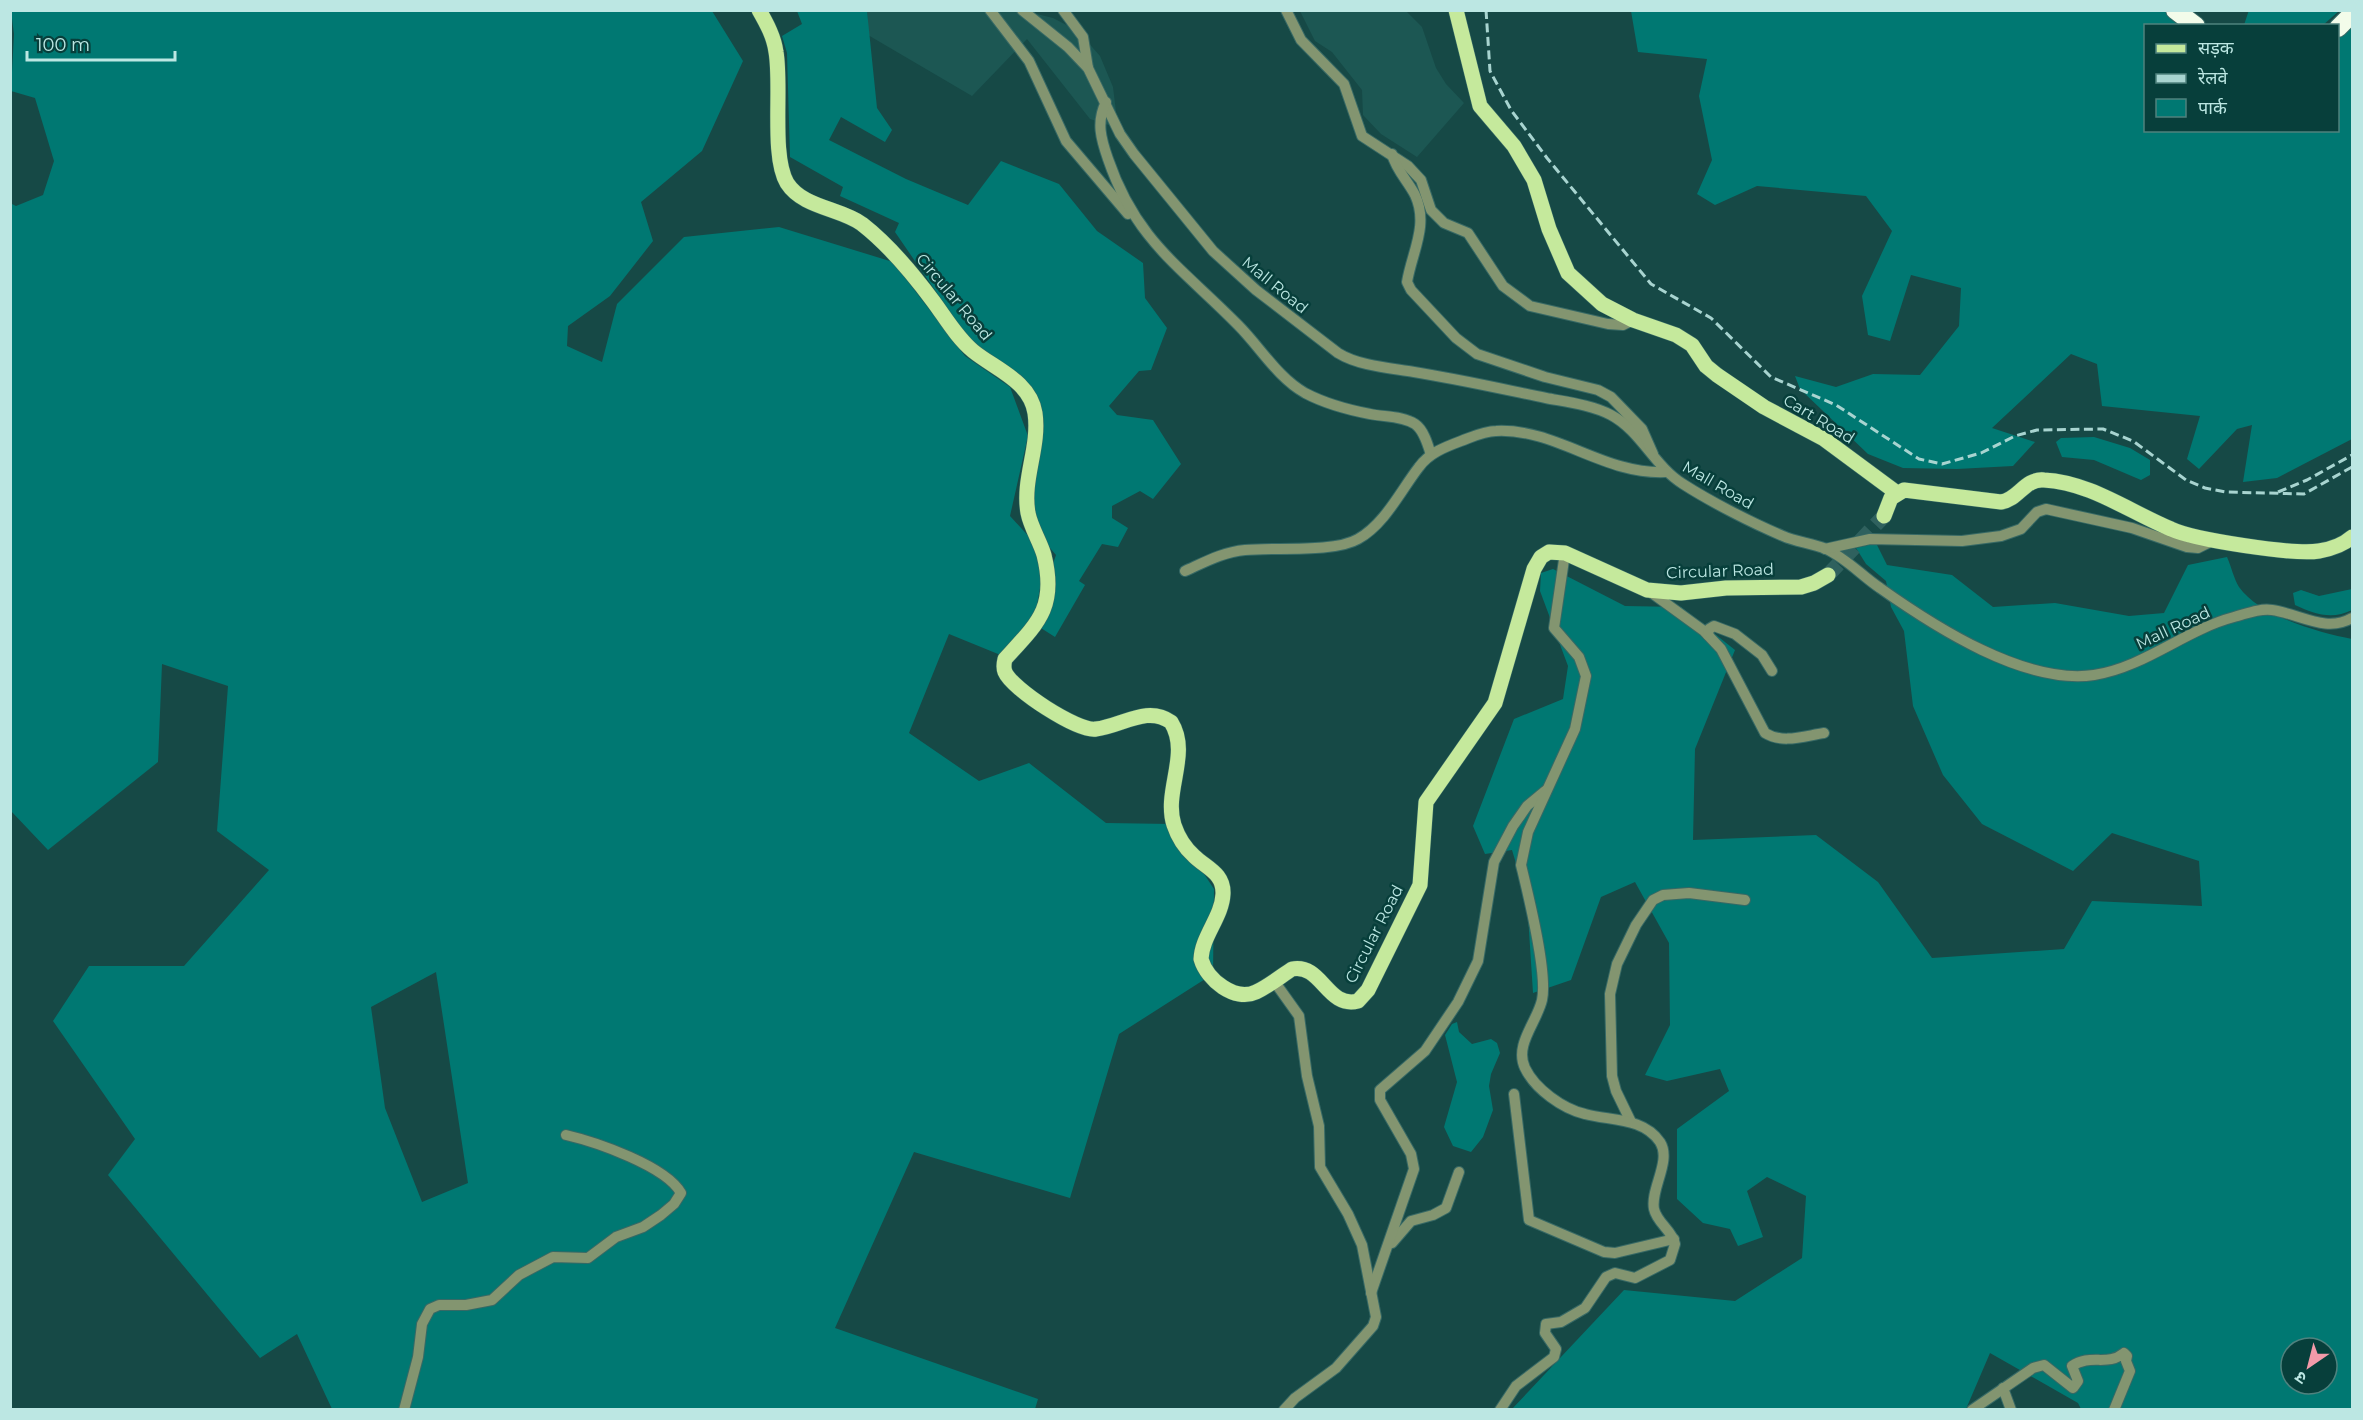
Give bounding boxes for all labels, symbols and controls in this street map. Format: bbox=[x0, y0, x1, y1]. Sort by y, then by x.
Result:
scale bar bbox=[27, 24, 176, 62]
legend bbox=[2144, 24, 2339, 132]
text: 100 m bbox=[36, 34, 90, 56]
text: सड़क bbox=[2198, 37, 2235, 59]
text: रेलवे bbox=[2197, 67, 2229, 89]
text: पार्क bbox=[2198, 97, 2228, 119]
street label: Circular Road bbox=[912, 250, 996, 344]
street label: Mall Road bbox=[1238, 253, 1312, 317]
street label: Cart Road bbox=[1780, 390, 1858, 448]
street label: Mall Road bbox=[1679, 457, 1757, 513]
street label: Circular Road bbox=[1666, 560, 1774, 582]
street label: Mall Road bbox=[2133, 603, 2213, 653]
street label: Circular Road bbox=[1341, 882, 1407, 986]
north arrow bbox=[2279, 1336, 2339, 1396]
text: उ bbox=[2291, 1367, 2310, 1388]

